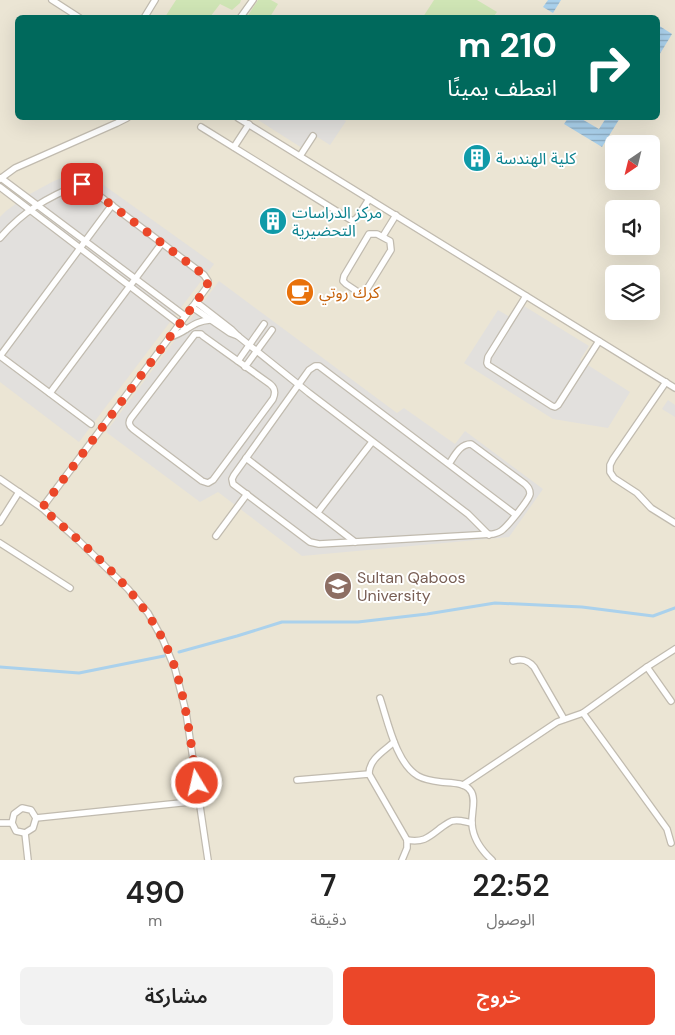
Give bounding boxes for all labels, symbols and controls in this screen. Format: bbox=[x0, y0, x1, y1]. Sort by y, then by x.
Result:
text: 210 m bbox=[458, 22, 557, 68]
icon: right bbox=[575, 35, 640, 100]
text: انعطف يمينًا bbox=[447, 74, 557, 103]
north arrow bbox=[605, 135, 660, 190]
map controls bbox=[605, 135, 660, 320]
building icon: كلية الهندسة bbox=[462, 143, 492, 173]
place label: كلية الهندسة bbox=[496, 148, 576, 169]
pin bbox=[61, 163, 103, 205]
icon: arrive bbox=[68, 170, 96, 198]
button: sound bbox=[605, 200, 660, 255]
place label: مركز الدراسات التحضيرية bbox=[292, 202, 382, 241]
building icon: مركز الدراسات التحضيرية bbox=[258, 206, 288, 236]
button: layers bbox=[605, 265, 660, 320]
cafe icon: كرك روتي bbox=[285, 277, 315, 307]
place label: كرك روتي bbox=[319, 282, 380, 305]
place label: Sultan Qaboos University bbox=[357, 567, 466, 606]
school or university icon: Sultan Qaboos University bbox=[323, 571, 353, 601]
position arrow bbox=[170, 756, 222, 808]
text: 7 bbox=[320, 866, 336, 905]
text: 22:52 bbox=[472, 866, 549, 905]
text: 490 bbox=[126, 873, 185, 912]
text: دقيقة bbox=[310, 909, 347, 930]
text: الوصول bbox=[486, 909, 535, 930]
text: m bbox=[148, 910, 162, 931]
button: مشاركة bbox=[20, 967, 333, 1025]
button: خروج bbox=[343, 967, 655, 1025]

